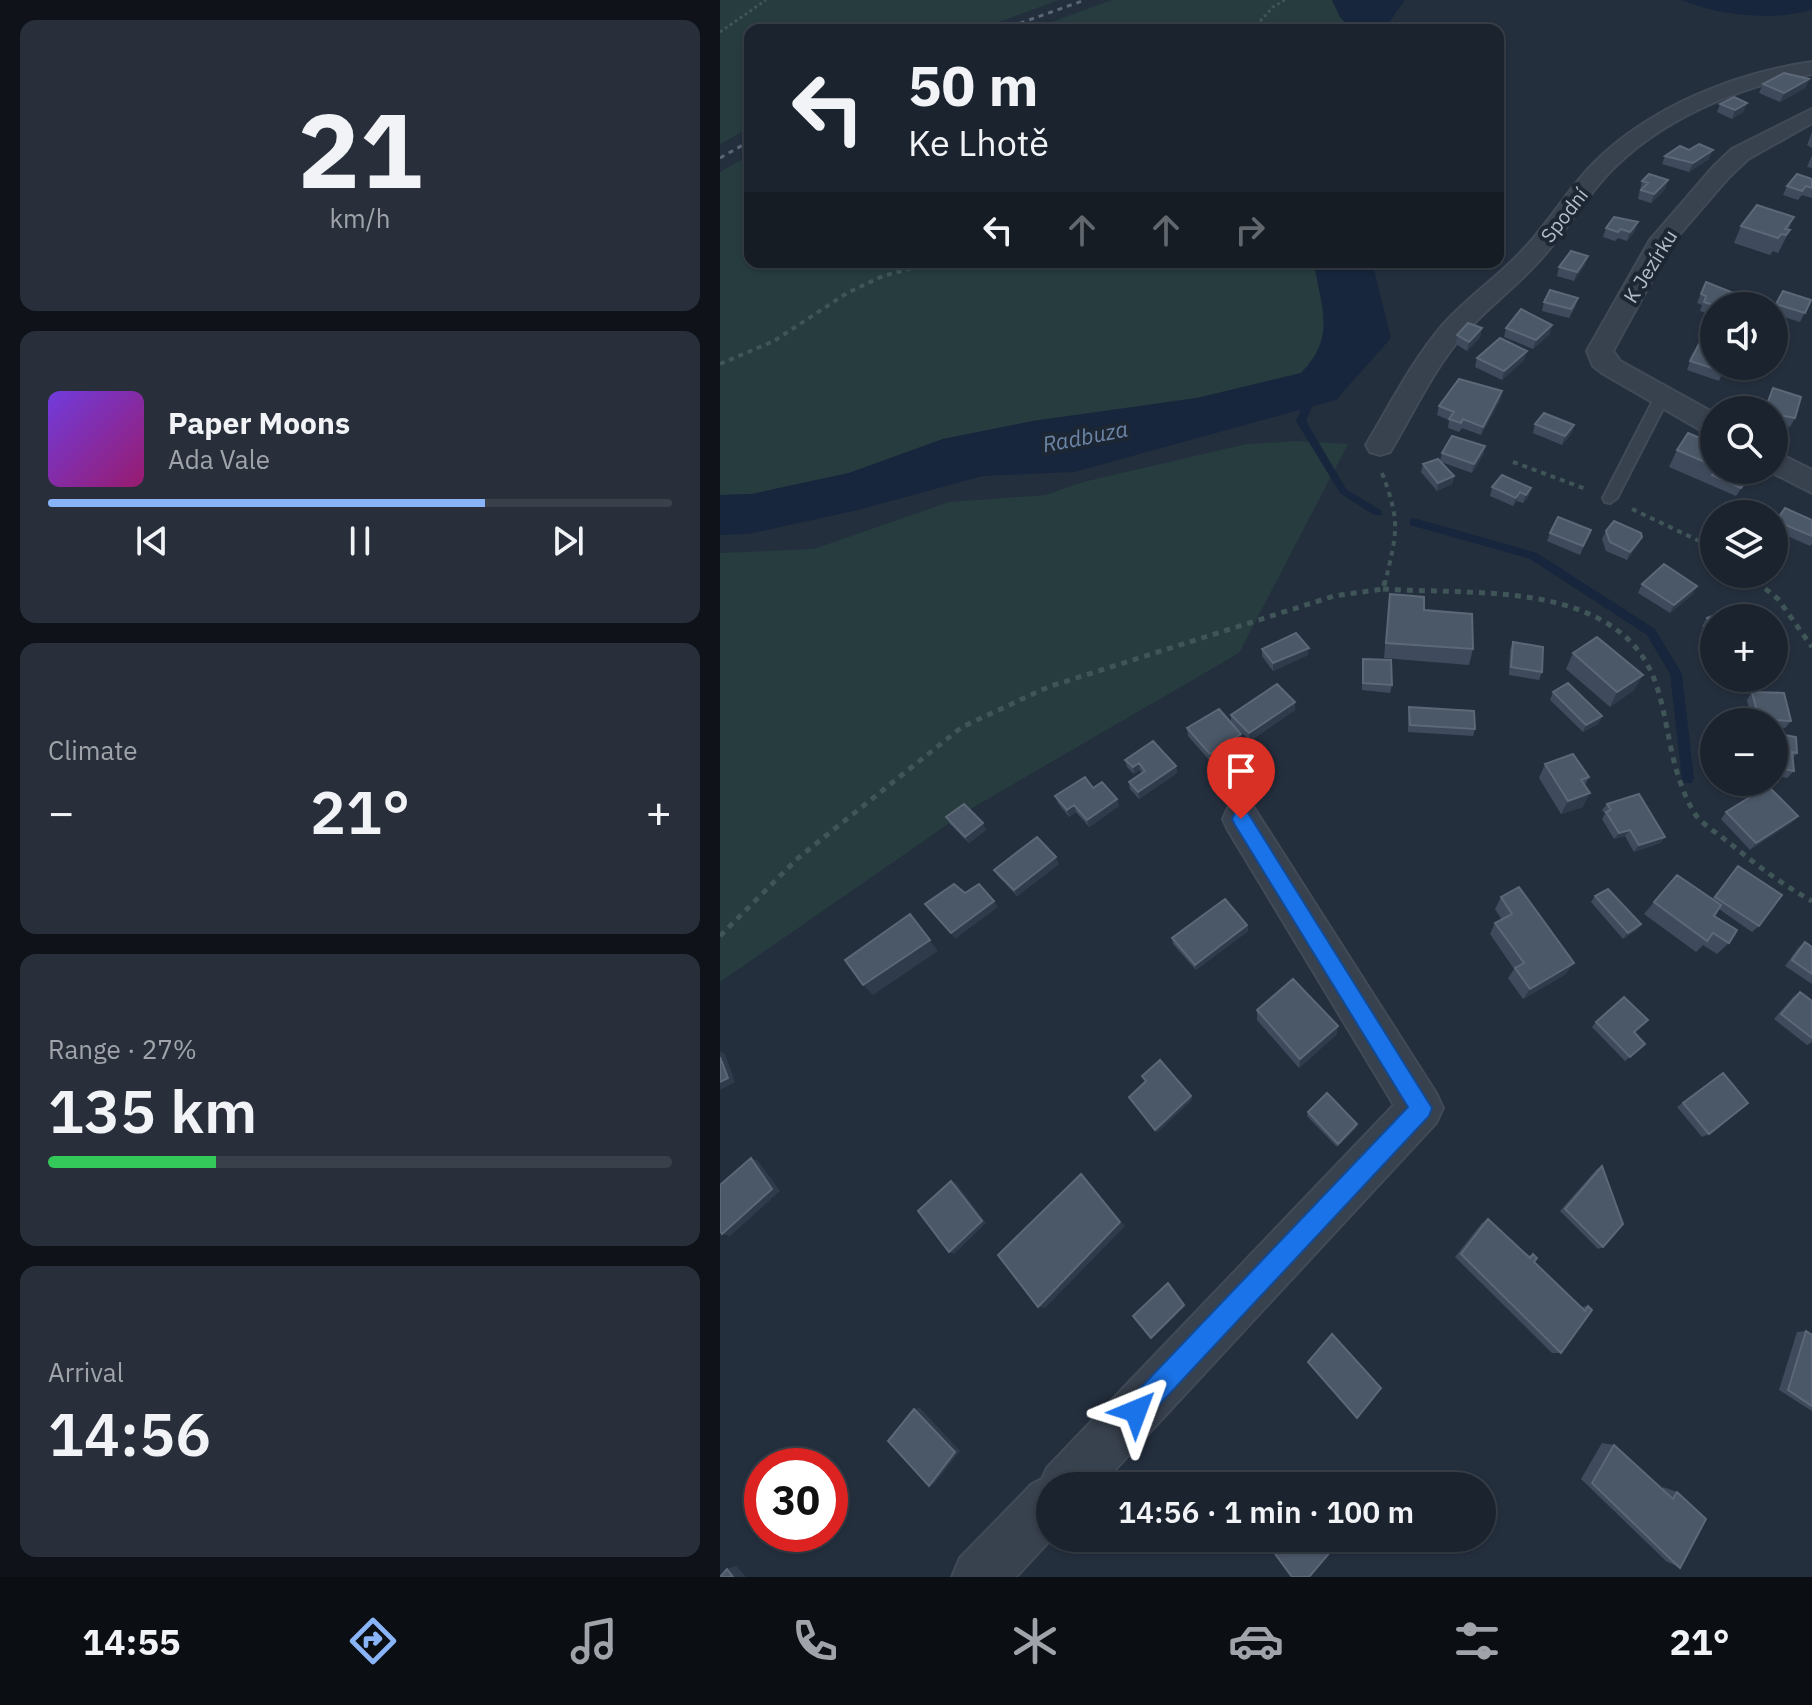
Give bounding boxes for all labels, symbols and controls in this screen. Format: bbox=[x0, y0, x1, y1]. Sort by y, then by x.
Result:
text: 50 m bbox=[908, 49, 1038, 121]
icon: left bbox=[776, 56, 880, 160]
text: 21 bbox=[298, 81, 422, 217]
text: Ke Lhotě bbox=[908, 119, 1049, 166]
street label: Spodní bbox=[1534, 182, 1594, 248]
text: km/h bbox=[329, 201, 391, 235]
icon: left bbox=[976, 208, 1020, 252]
icon: ahead bbox=[1060, 208, 1104, 252]
icon: ahead bbox=[1144, 208, 1188, 252]
icon: right bbox=[1228, 208, 1272, 252]
street label: K Jezírku bbox=[1617, 224, 1683, 308]
map controls bbox=[1700, 292, 1788, 796]
button: sound bbox=[1700, 292, 1788, 380]
button: search bbox=[1700, 396, 1788, 484]
text: Paper Moons bbox=[168, 403, 350, 442]
water label: Radbuza bbox=[1040, 414, 1130, 458]
text: Ada Vale bbox=[168, 442, 270, 476]
button: layers bbox=[1700, 500, 1788, 588]
icon: previous bbox=[130, 519, 174, 563]
icon: pause bbox=[338, 519, 382, 563]
icon: next bbox=[546, 519, 590, 563]
button: + bbox=[1700, 604, 1788, 692]
button: − bbox=[1700, 708, 1788, 796]
text: Climate bbox=[48, 733, 138, 767]
pin bbox=[1207, 737, 1275, 819]
icon: arrive bbox=[1219, 749, 1263, 793]
text: 21° bbox=[310, 772, 410, 851]
text: − bbox=[48, 783, 74, 840]
text: + bbox=[646, 783, 672, 840]
text: Range · 27% bbox=[48, 1032, 197, 1066]
text: 135 km bbox=[48, 1071, 257, 1150]
text: Arrival bbox=[48, 1355, 124, 1389]
position arrow bbox=[1094, 1369, 1178, 1453]
text: 14:56 bbox=[48, 1394, 211, 1473]
speed limit sign: 30 bbox=[744, 1448, 848, 1552]
text: 14:56 · 1 min · 100 m bbox=[1118, 1492, 1414, 1531]
icon: directions bbox=[345, 1613, 401, 1669]
icon: music bbox=[566, 1613, 622, 1669]
icon: phone bbox=[787, 1613, 843, 1669]
icon: climate bbox=[1007, 1613, 1063, 1669]
icon: car bbox=[1228, 1613, 1284, 1669]
icon: filters bbox=[1449, 1613, 1505, 1669]
text: 14:55 bbox=[82, 1618, 181, 1665]
text: 21° bbox=[1669, 1618, 1730, 1665]

